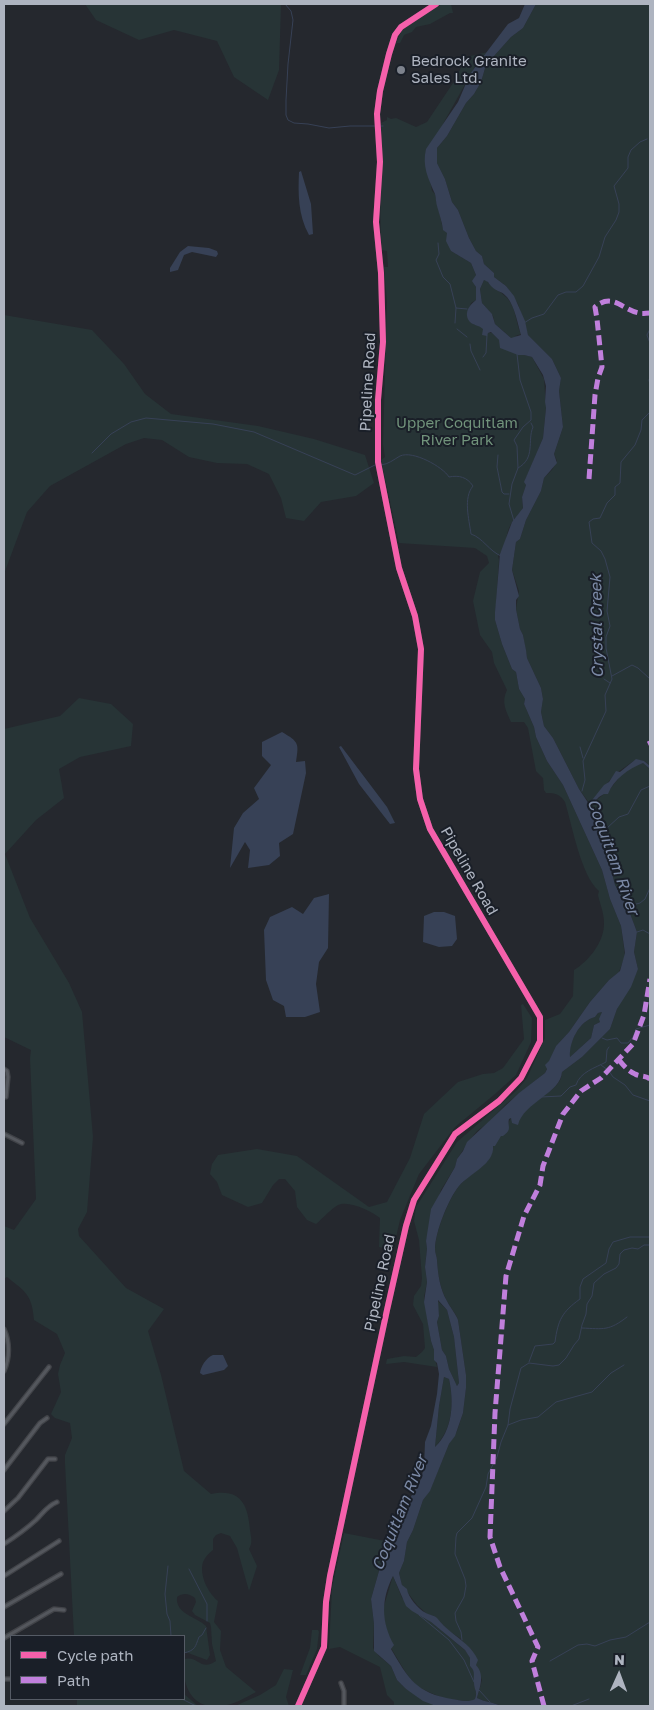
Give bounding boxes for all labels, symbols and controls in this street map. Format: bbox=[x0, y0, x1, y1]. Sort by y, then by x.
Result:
place label: Bedrock Granite Sales Ltd. bbox=[411, 52, 527, 87]
marker: Bedrock Granite Sales Ltd. bbox=[395, 64, 407, 76]
street label: Pipeline Road bbox=[356, 332, 380, 432]
park label: Upper Coquitlam River Park bbox=[396, 414, 518, 449]
water label: Crystal Creek bbox=[586, 574, 608, 678]
water label: Coquitlam River bbox=[583, 796, 643, 918]
street label: Pipeline Road bbox=[436, 824, 502, 918]
street label: Pipeline Road bbox=[361, 1233, 399, 1333]
water label: Coquitlam River bbox=[368, 1453, 432, 1573]
legend bbox=[10, 1635, 185, 1700]
text: Cycle path bbox=[57, 1646, 133, 1664]
north arrow bbox=[594, 1650, 644, 1700]
text: N bbox=[614, 1651, 625, 1668]
text: Path bbox=[57, 1671, 90, 1689]

